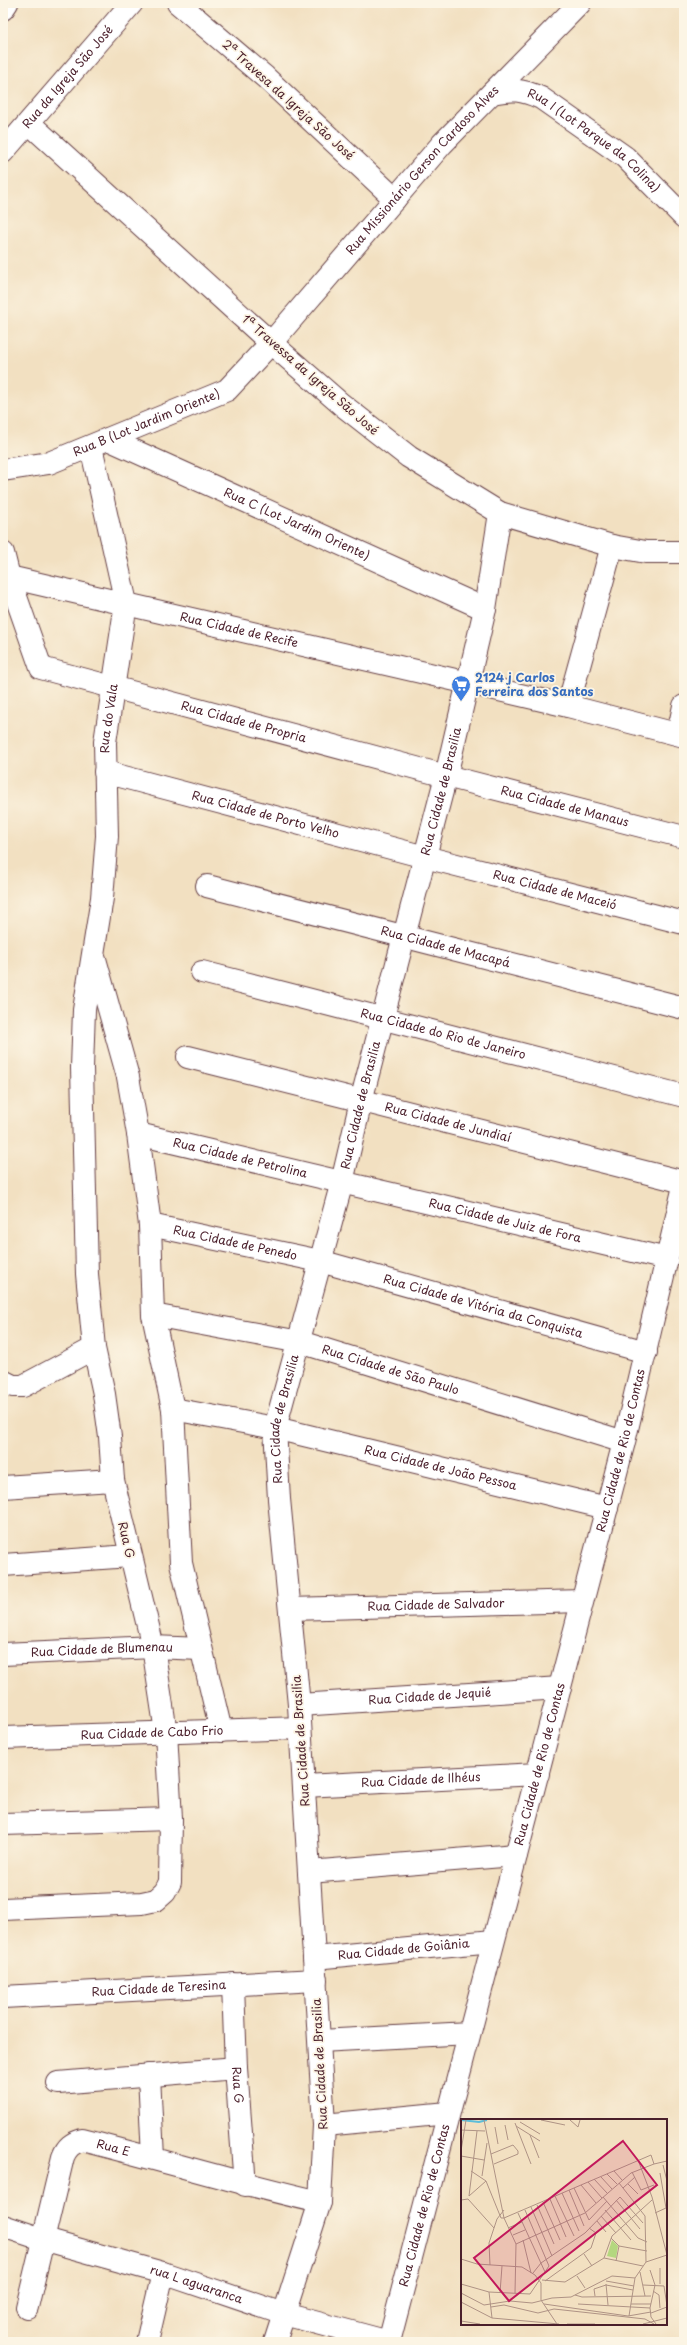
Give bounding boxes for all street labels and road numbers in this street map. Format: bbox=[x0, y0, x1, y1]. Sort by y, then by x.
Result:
street label: Rua da Igreja São José bbox=[17, 21, 117, 132]
street label: 2ª Travesa da Igreja São José bbox=[219, 35, 359, 164]
street label: Rua Missionário Gerson Cardoso Alves bbox=[341, 81, 503, 258]
street label: Rua I (Lot Parque da Colina) bbox=[525, 83, 665, 196]
street label: 1ª Travessa da Igreja São José bbox=[238, 310, 383, 439]
street label: Rua B (Lot Jardim Oriente) bbox=[70, 384, 222, 460]
street label: Rua C (Lot Jardim Oriente) bbox=[221, 482, 373, 564]
street label: Rua Cidade de Recife bbox=[178, 607, 300, 651]
street label: Rua do Vala bbox=[95, 682, 122, 753]
street label: Rua Cidade de Propria bbox=[179, 696, 309, 747]
street label: Rua Cidade de Brasilia bbox=[416, 725, 465, 857]
street label: Rua Cidade de Manaus bbox=[499, 780, 632, 831]
street label: Rua Cidade de Porto Velho bbox=[190, 785, 342, 842]
street label: Rua Cidade de Maceió bbox=[491, 865, 619, 914]
street label: Rua Cidade de Macapá bbox=[379, 921, 513, 971]
street label: Rua Cidade do Rio de Janeiro bbox=[359, 1003, 528, 1063]
street label: Rua Cidade de Brasilia bbox=[335, 1038, 384, 1171]
street label: Rua Cidade de Jundiaí bbox=[383, 1097, 513, 1146]
street label: Rua Cidade de Petrolina bbox=[171, 1133, 310, 1182]
street label: Rua Cidade de Juiz de Fora bbox=[427, 1193, 584, 1247]
street label: Rua Cidade de Penedo bbox=[172, 1220, 299, 1264]
street label: Rua Cidade de Vitória da Conquista bbox=[381, 1269, 586, 1342]
street label: Rua Cidade de São Paulo bbox=[320, 1339, 462, 1399]
street label: Rua Cidade de Brasilia bbox=[265, 1352, 303, 1484]
street label: Rua Cidade de Rio de Contas bbox=[591, 1367, 649, 1534]
street label: Rua Cidade de João Pessoa bbox=[363, 1440, 519, 1494]
street label: Rua G bbox=[114, 1520, 140, 1560]
street label: Rua Cidade de Salvador bbox=[367, 1593, 505, 1615]
street label: Rua Cidade de Blumenau bbox=[30, 1637, 173, 1661]
street label: Rua Cidade de Brasilia bbox=[286, 1675, 314, 1807]
street label: Rua Cidade de Rio de Contas bbox=[509, 1681, 569, 1847]
street label: Rua Cidade de Jequié bbox=[368, 1683, 492, 1708]
street label: Rua Cidade de Cabo Frio bbox=[80, 1721, 224, 1743]
street label: Rua Cidade de Ilhéus bbox=[361, 1767, 481, 1791]
street label: Rua Cidade de Goiânia bbox=[337, 1933, 470, 1964]
street label: Rua Cidade de Teresina bbox=[91, 1975, 227, 2000]
street label: Rua Cidade de Brasilia bbox=[307, 1998, 331, 2130]
street label: Rua G bbox=[228, 2066, 249, 2104]
street label: Rua Cidade de Rio de Contas bbox=[394, 2122, 454, 2288]
street label: Rua E bbox=[95, 2134, 132, 2160]
street label: rua L aguaranca bbox=[148, 2260, 246, 2308]

